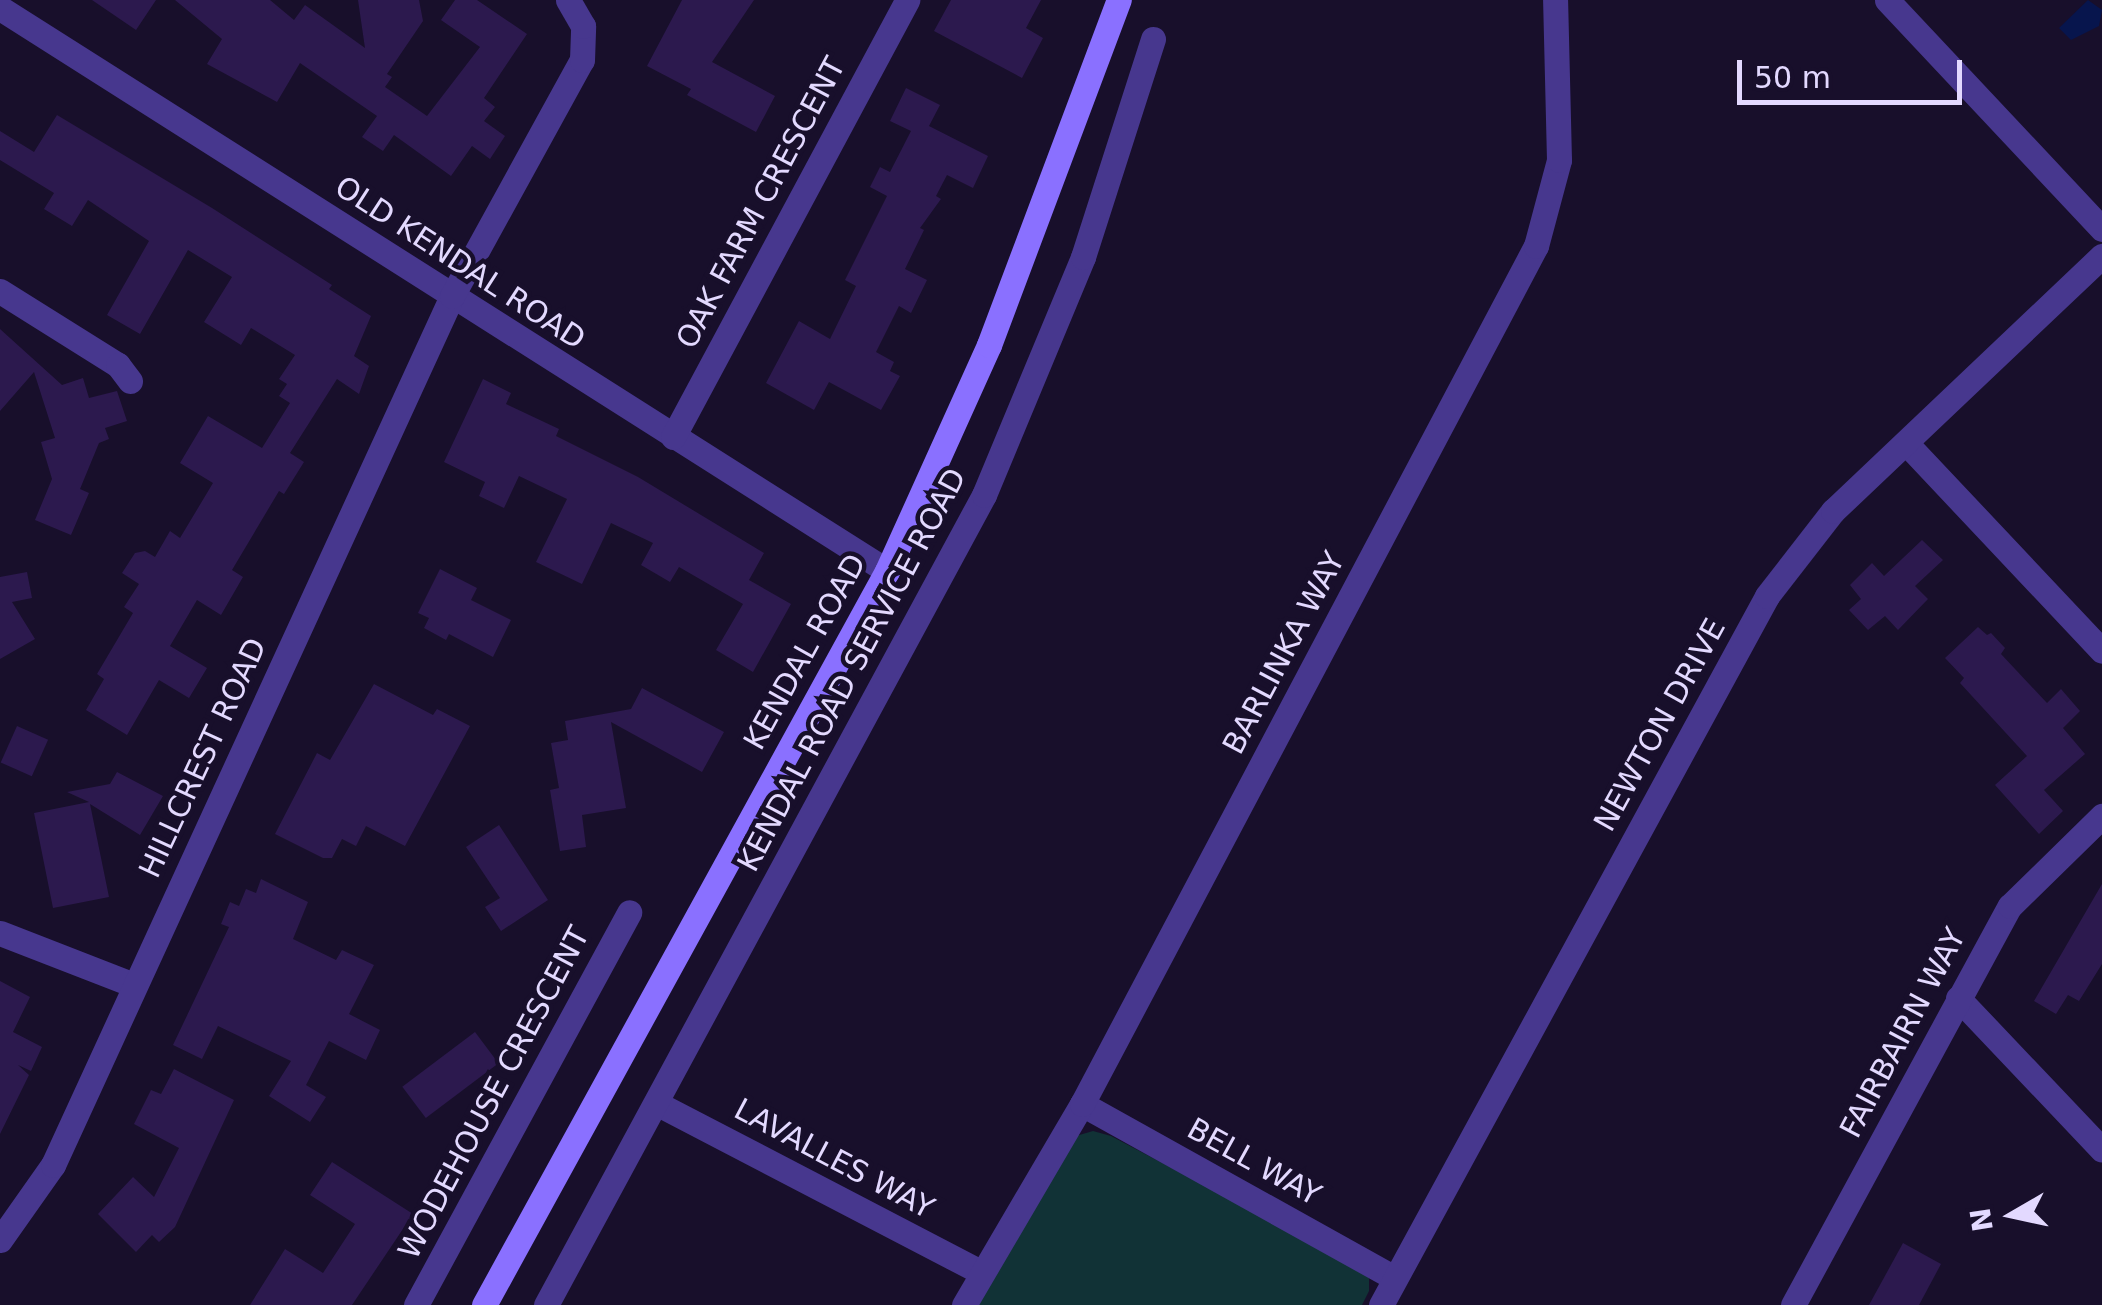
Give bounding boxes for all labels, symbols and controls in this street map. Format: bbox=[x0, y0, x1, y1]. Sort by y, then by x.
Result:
scale bar bbox=[1742, 40, 1967, 102]
street label: OAK FARM CRESCENT bbox=[669, 51, 853, 355]
text: 50 m bbox=[1754, 60, 1831, 95]
street label: OLD KENDAL ROAD bbox=[328, 169, 592, 357]
street label: KENDAL ROAD SERVICE ROAD bbox=[730, 462, 974, 878]
street label: BARLINKA WAY bbox=[1216, 546, 1352, 760]
street label: KENDAL ROAD bbox=[736, 548, 874, 756]
street label: NEWTON DRIVE bbox=[1587, 613, 1733, 837]
street label: HILLCREST ROAD bbox=[132, 633, 274, 883]
street label: WODEHOUSE CRESCENT bbox=[391, 921, 597, 1265]
street label: FAIRBAIRN WAY bbox=[1833, 922, 1973, 1144]
street label: LAVALLES WAY bbox=[728, 1091, 940, 1227]
street label: BELL WAY bbox=[1181, 1111, 1327, 1213]
north arrow bbox=[1962, 1165, 2062, 1265]
text: N bbox=[1964, 1206, 2000, 1234]

